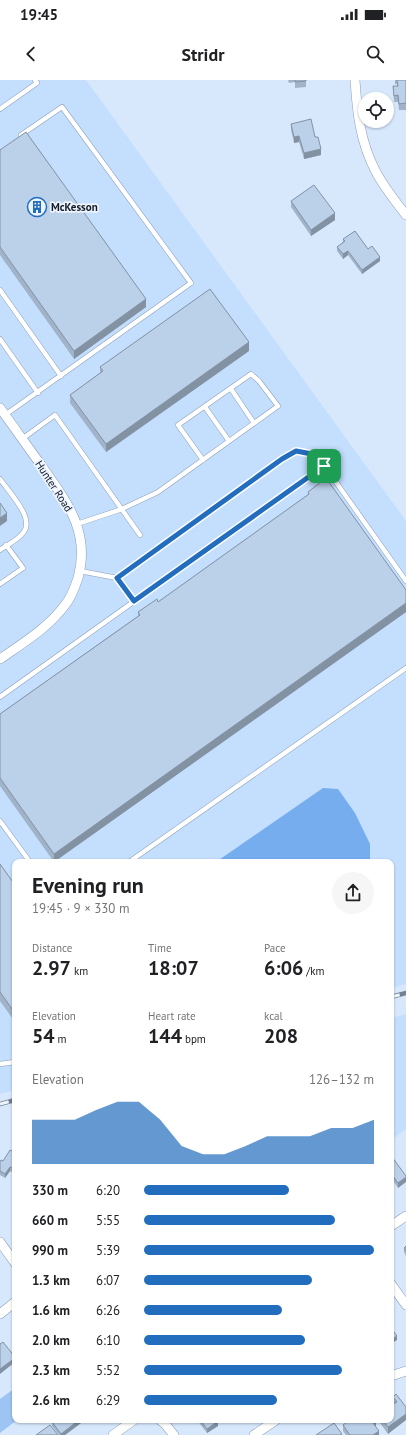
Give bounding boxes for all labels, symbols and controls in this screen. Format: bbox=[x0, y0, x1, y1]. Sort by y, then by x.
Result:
text: 19:45 bbox=[20, 5, 58, 24]
icon: back bbox=[20, 43, 42, 65]
text: Stridr bbox=[181, 43, 225, 66]
icon: search bbox=[364, 43, 386, 65]
map controls bbox=[358, 92, 394, 128]
button: locate bbox=[358, 92, 394, 128]
building icon: McKesson bbox=[26, 196, 48, 218]
place label: McKesson bbox=[51, 200, 98, 214]
pin bbox=[307, 449, 341, 483]
icon: arrive bbox=[313, 455, 335, 477]
street label: Hunter Road bbox=[32, 458, 76, 514]
text: Evening run bbox=[32, 871, 144, 899]
button: share bbox=[332, 872, 374, 914]
text: 19:45 · 9 × 330 m bbox=[32, 900, 129, 917]
text: Distance bbox=[32, 941, 72, 955]
text: Time bbox=[148, 941, 172, 955]
text: Pace bbox=[264, 941, 286, 955]
text: 2.97 bbox=[32, 955, 71, 981]
text: 18:07 bbox=[148, 955, 199, 981]
text: 6:06 bbox=[264, 955, 303, 981]
text: km bbox=[71, 964, 88, 978]
text: /km bbox=[303, 964, 324, 978]
text: Elevation bbox=[32, 1009, 76, 1023]
text: Heart rate bbox=[148, 1009, 196, 1023]
text: kcal bbox=[264, 1009, 283, 1023]
text: 54 bbox=[32, 1023, 55, 1049]
text: 144 bbox=[148, 1023, 182, 1049]
text: 208 bbox=[264, 1023, 298, 1049]
text: m bbox=[55, 1032, 67, 1046]
text: bpm bbox=[182, 1032, 206, 1046]
text: Elevation bbox=[32, 1071, 84, 1088]
text: 126–132 m bbox=[309, 1071, 374, 1088]
text: 330 m bbox=[32, 1182, 68, 1199]
text: 6:20 bbox=[96, 1182, 120, 1199]
text: 660 m bbox=[32, 1212, 68, 1229]
text: 5:55 bbox=[96, 1212, 120, 1229]
text: 990 m bbox=[32, 1242, 68, 1259]
text: 5:39 bbox=[96, 1242, 120, 1259]
text: 1.3 km bbox=[32, 1272, 70, 1289]
text: 6:07 bbox=[96, 1272, 120, 1289]
text: 1.6 km bbox=[32, 1302, 70, 1319]
text: 6:26 bbox=[96, 1302, 120, 1319]
text: 2.0 km bbox=[32, 1332, 70, 1349]
text: 6:10 bbox=[96, 1332, 120, 1349]
text: 2.3 km bbox=[32, 1362, 70, 1379]
text: 5:52 bbox=[96, 1362, 120, 1379]
text: 2.6 km bbox=[32, 1392, 70, 1409]
text: 6:29 bbox=[96, 1392, 120, 1409]

